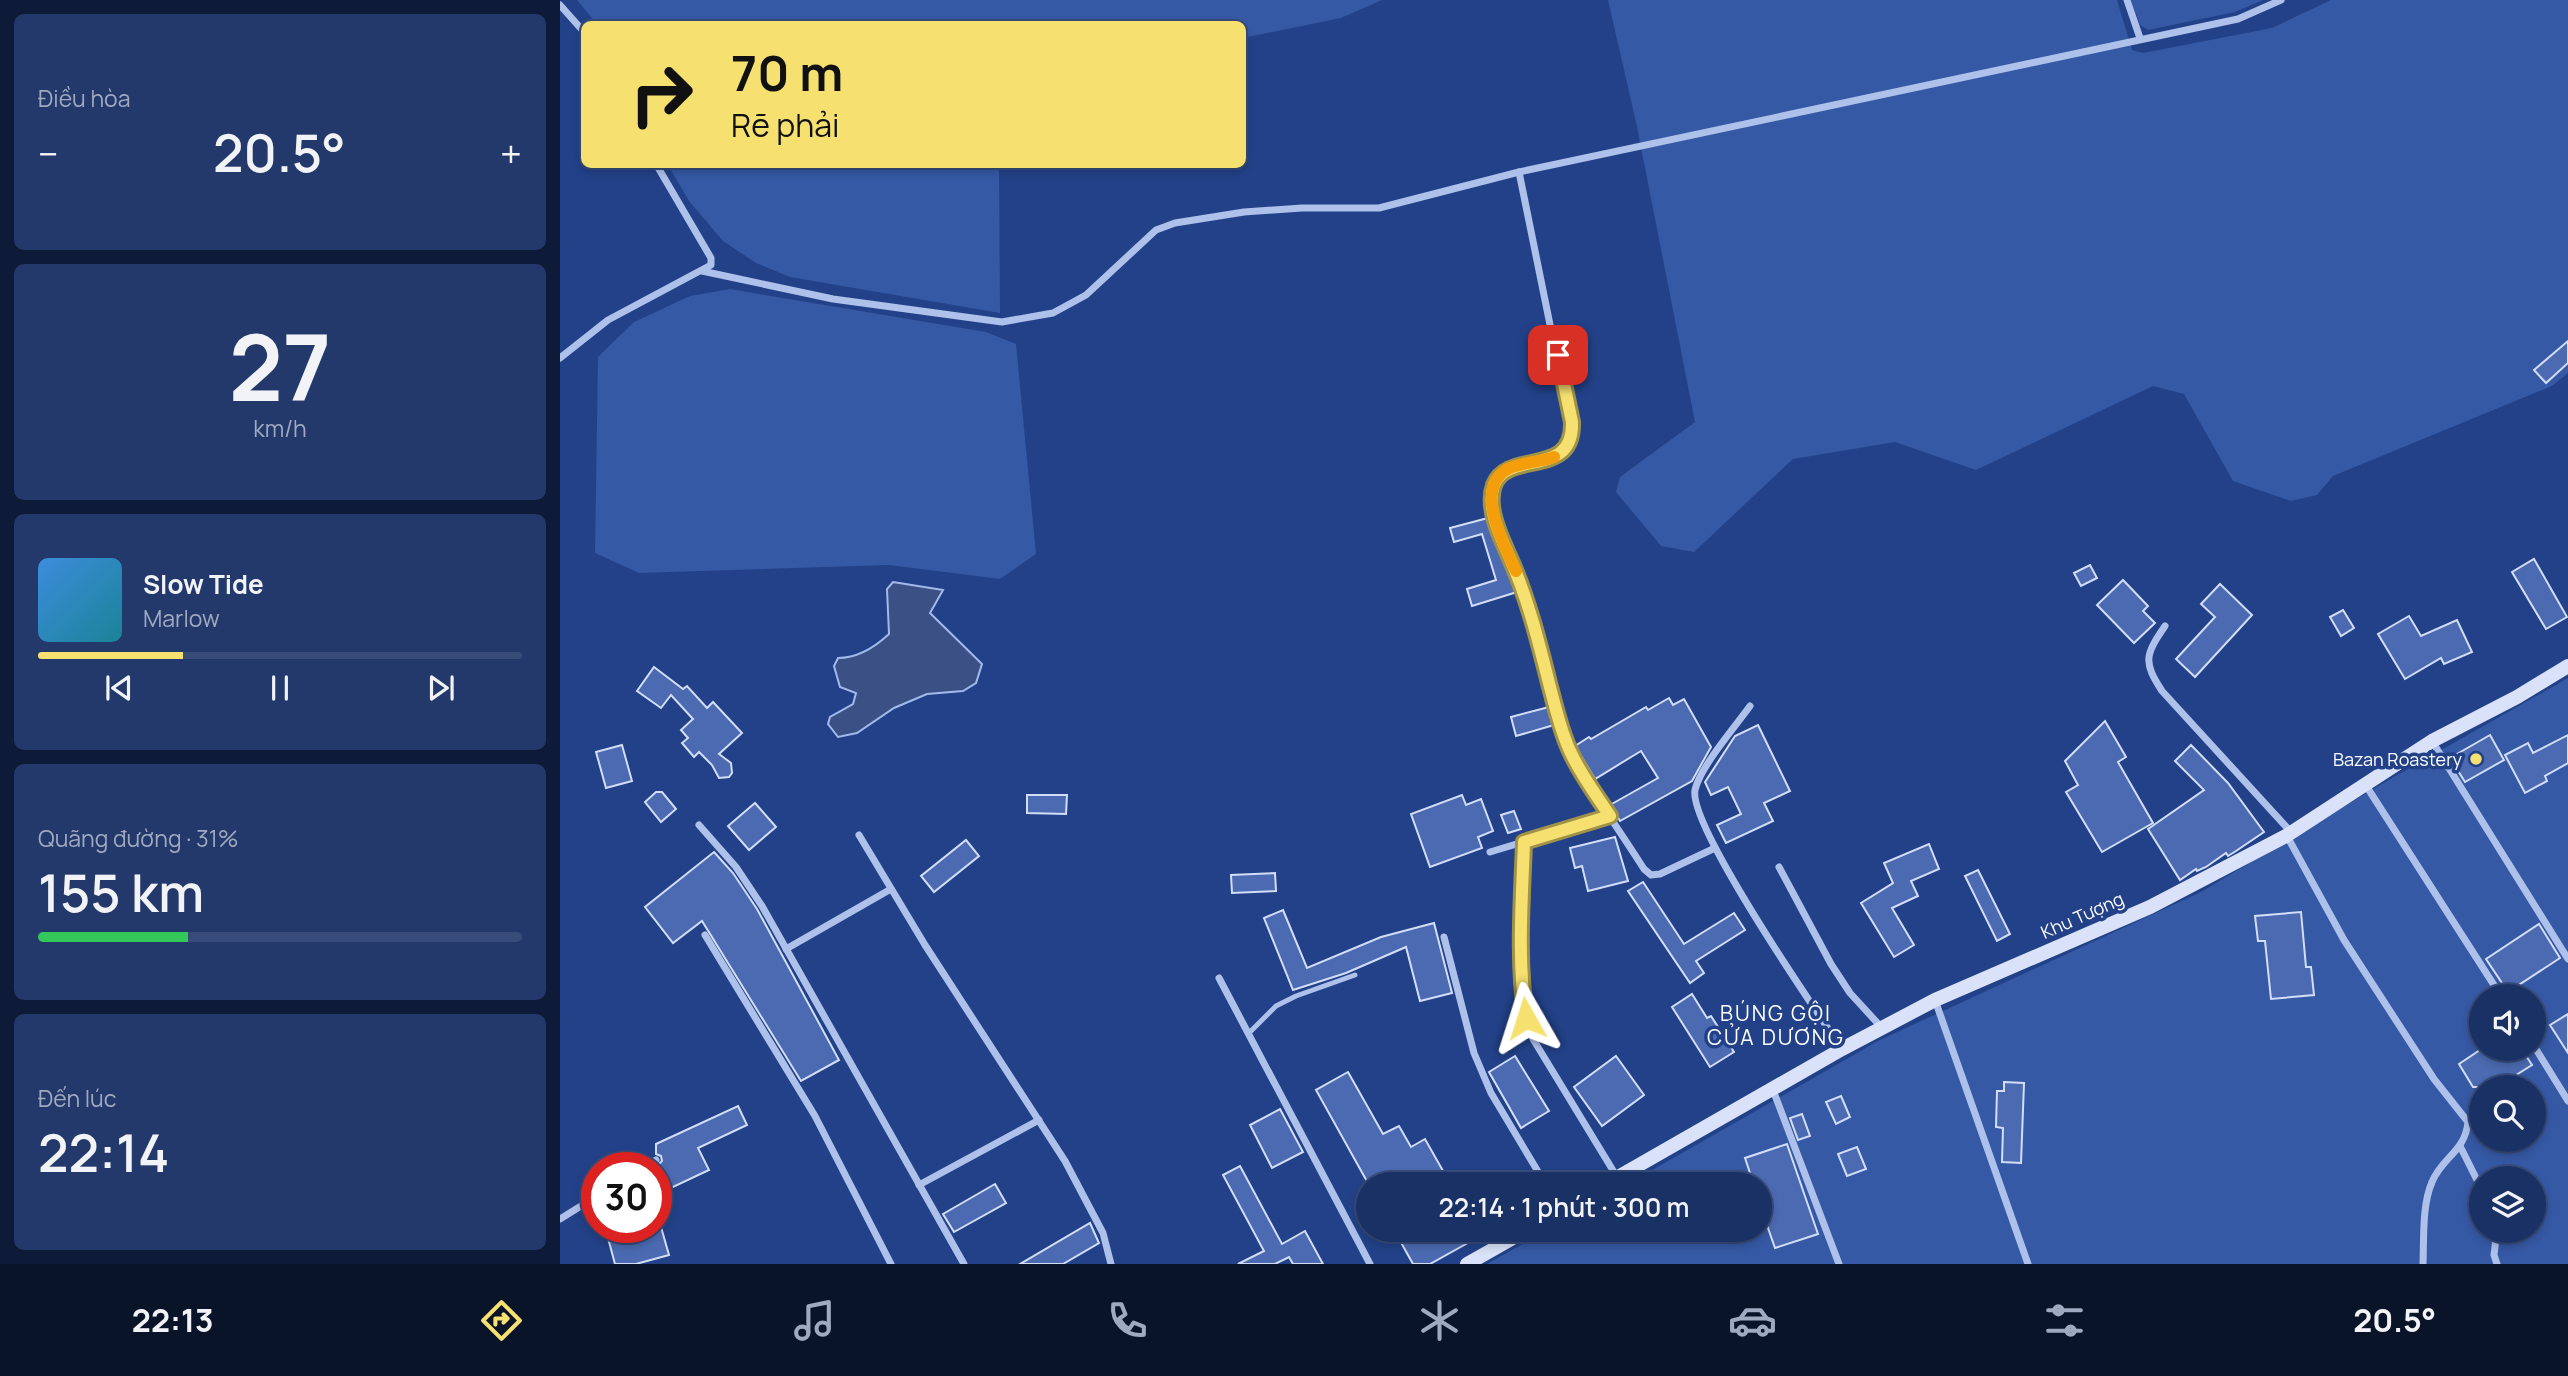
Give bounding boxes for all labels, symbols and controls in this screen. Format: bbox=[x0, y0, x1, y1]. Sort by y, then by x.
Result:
text: 70 m bbox=[731, 39, 843, 106]
icon: right bbox=[616, 49, 707, 140]
text: Điều hòa bbox=[38, 82, 130, 114]
text: Rẽ phải bbox=[731, 103, 839, 147]
text: 20.5° bbox=[213, 117, 346, 188]
text: − bbox=[38, 127, 59, 179]
text: + bbox=[500, 127, 522, 179]
text: 27 bbox=[229, 304, 331, 428]
pin bbox=[1528, 325, 1588, 385]
icon: arrive bbox=[1539, 336, 1577, 374]
text: km/h bbox=[253, 412, 307, 444]
text: Slow Tide bbox=[143, 566, 264, 602]
text: Marlow bbox=[143, 602, 220, 634]
icon: previous bbox=[100, 669, 138, 707]
icon: pause bbox=[261, 669, 299, 707]
icon: next bbox=[422, 669, 460, 707]
place label: Bazan Roastery bbox=[2333, 747, 2462, 771]
marker: Bazan Roastery bbox=[2468, 751, 2484, 767]
text: Quãng đường · 31% bbox=[38, 822, 238, 854]
text: 155 km bbox=[38, 857, 204, 928]
street label: Khu Tượng bbox=[2037, 886, 2127, 944]
position arrow bbox=[1489, 981, 1563, 1055]
map controls bbox=[2469, 984, 2546, 1243]
button: sound bbox=[2469, 984, 2546, 1061]
district label: BÚNG GỘI CỬA DƯƠNG bbox=[1707, 999, 1845, 1051]
button: search bbox=[2469, 1075, 2546, 1152]
text: Đến lúc bbox=[38, 1082, 116, 1114]
text: 22:14 bbox=[38, 1117, 169, 1188]
speed limit sign: 30 bbox=[581, 1152, 672, 1243]
button: layers bbox=[2469, 1166, 2546, 1243]
text: 22:14 · 1 phút · 300 m bbox=[1438, 1189, 1690, 1225]
icon: directions bbox=[477, 1296, 526, 1345]
icon: music bbox=[790, 1296, 839, 1345]
icon: phone bbox=[1103, 1296, 1152, 1345]
icon: climate bbox=[1415, 1296, 1464, 1345]
icon: car bbox=[1728, 1296, 1777, 1345]
icon: filters bbox=[2040, 1296, 2089, 1345]
text: 22:13 bbox=[132, 1298, 214, 1342]
text: 20.5° bbox=[2353, 1298, 2436, 1342]

